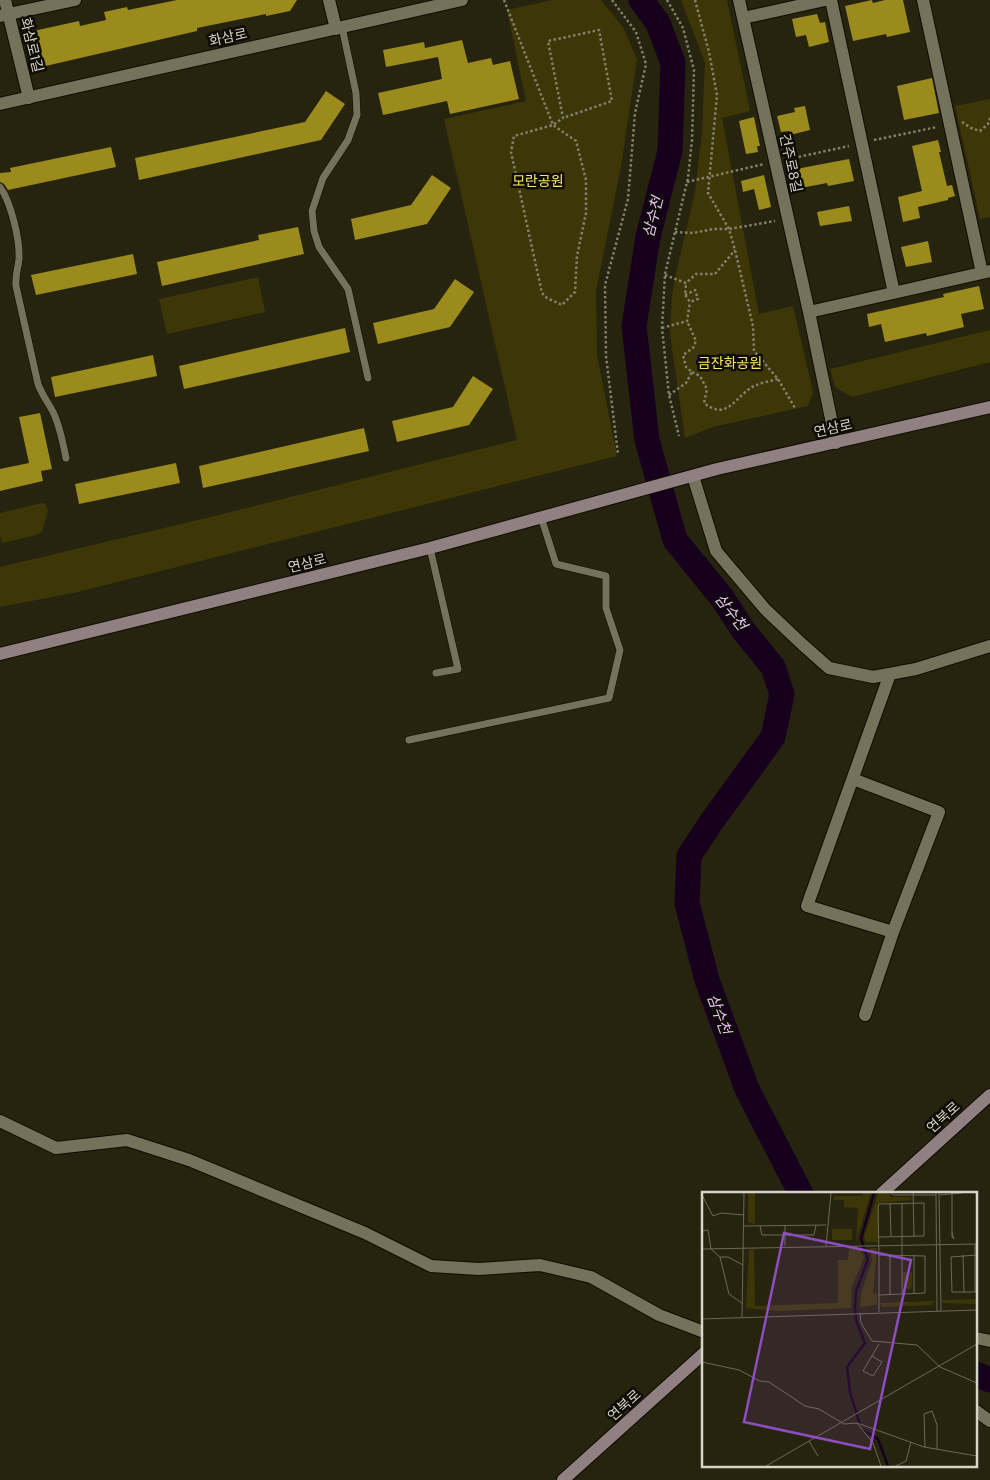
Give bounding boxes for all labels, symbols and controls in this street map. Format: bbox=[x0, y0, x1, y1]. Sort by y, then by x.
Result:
street label: 화삼로1길 bbox=[17, 16, 47, 74]
street label: 화삼로 bbox=[207, 24, 249, 50]
street label: 건주로8길 bbox=[776, 132, 806, 194]
park label: 모란공원 bbox=[512, 172, 564, 190]
water label: 삼수천 bbox=[638, 192, 668, 240]
park label: 금잔화공원 bbox=[698, 354, 762, 372]
street label: 연삼로 bbox=[812, 415, 854, 441]
street label: 연삼로 bbox=[286, 550, 328, 576]
water label: 삼수천 bbox=[710, 590, 753, 636]
water label: 삼수천 bbox=[703, 991, 736, 1039]
street label: 연북로 bbox=[923, 1097, 963, 1137]
inset map bbox=[702, 1192, 978, 1468]
street label: 연북로 bbox=[604, 1385, 644, 1425]

